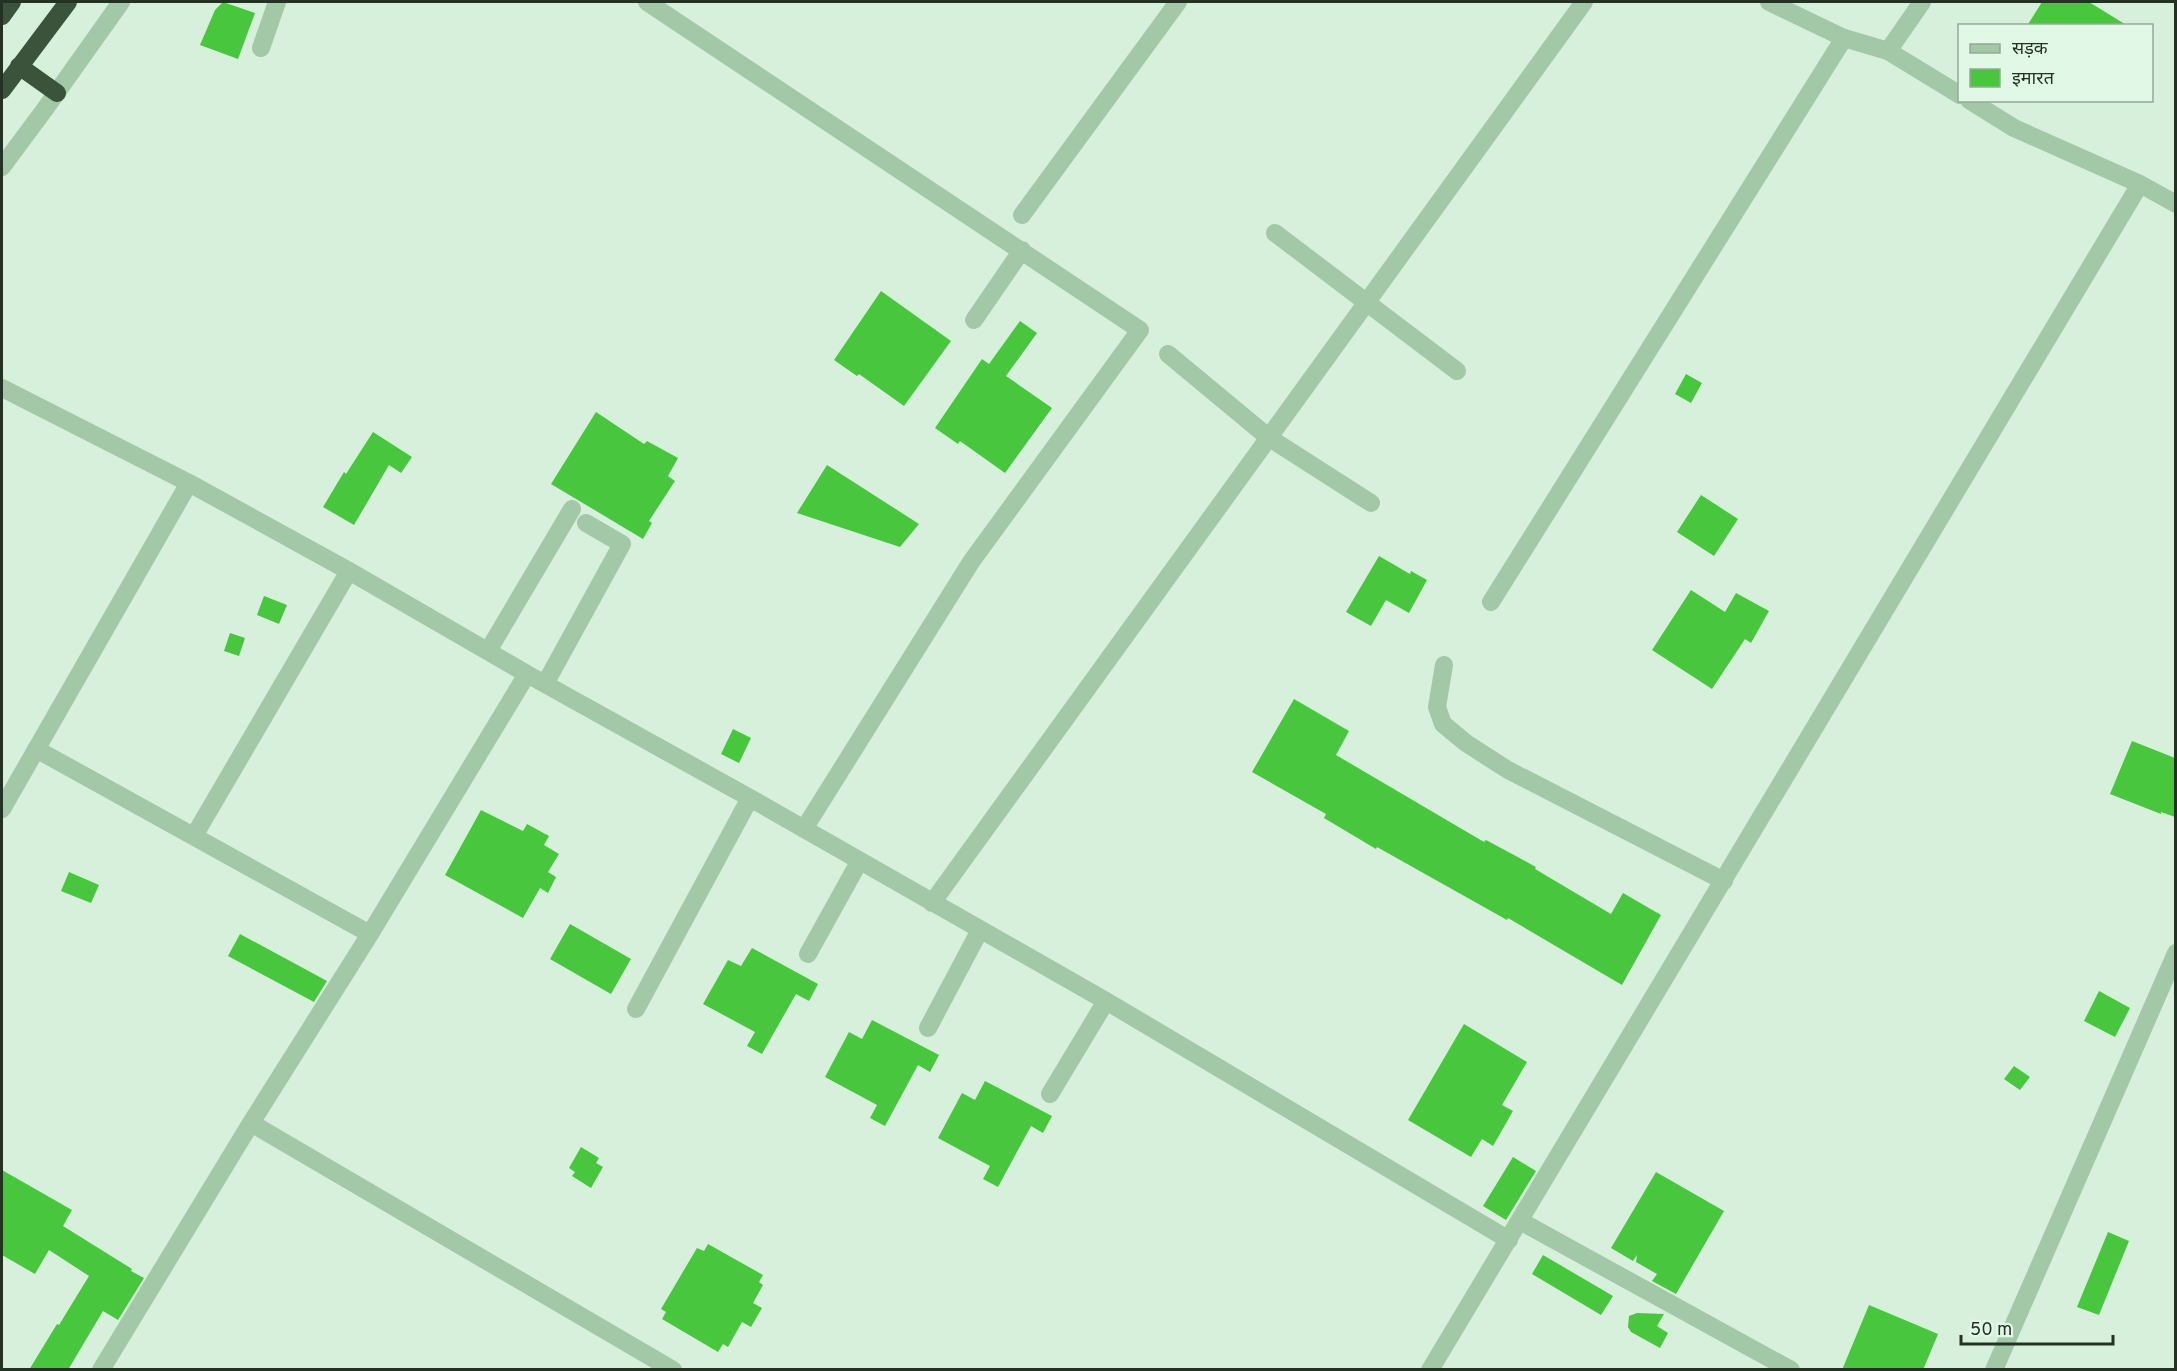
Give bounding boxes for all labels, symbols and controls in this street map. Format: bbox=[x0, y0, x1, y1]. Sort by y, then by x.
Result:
legend bbox=[1958, 24, 2153, 102]
text: सड़क bbox=[2012, 38, 2049, 61]
text: इमारत bbox=[2012, 68, 2055, 91]
scale bar bbox=[1961, 1308, 2112, 1346]
text: 50 m bbox=[1970, 1319, 2012, 1342]

